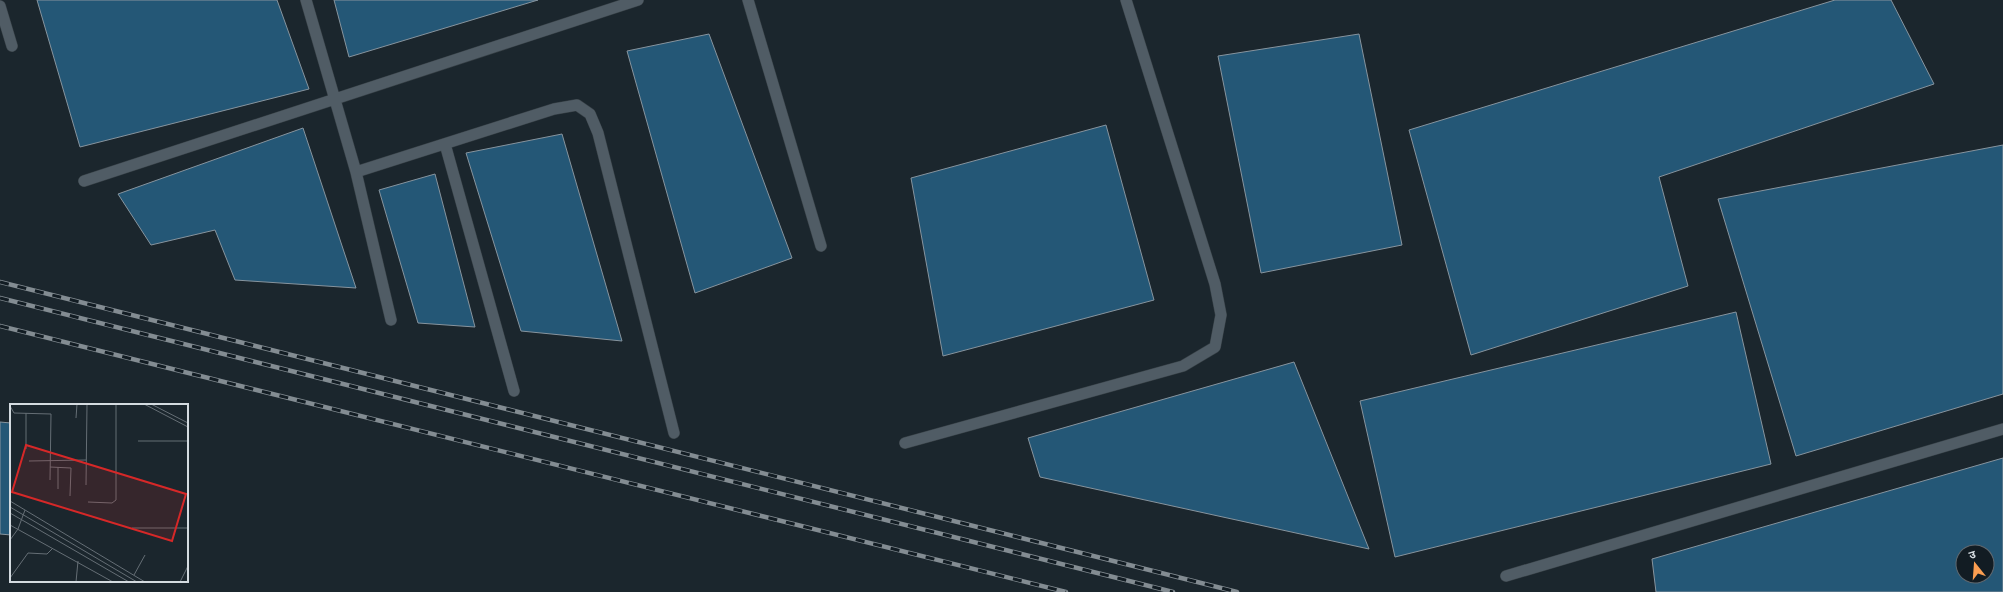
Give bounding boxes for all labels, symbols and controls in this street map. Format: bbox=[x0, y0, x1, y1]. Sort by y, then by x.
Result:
inset map bbox=[10, 404, 188, 582]
north arrow bbox=[1955, 544, 1995, 584]
text: उ bbox=[1967, 546, 1978, 563]

